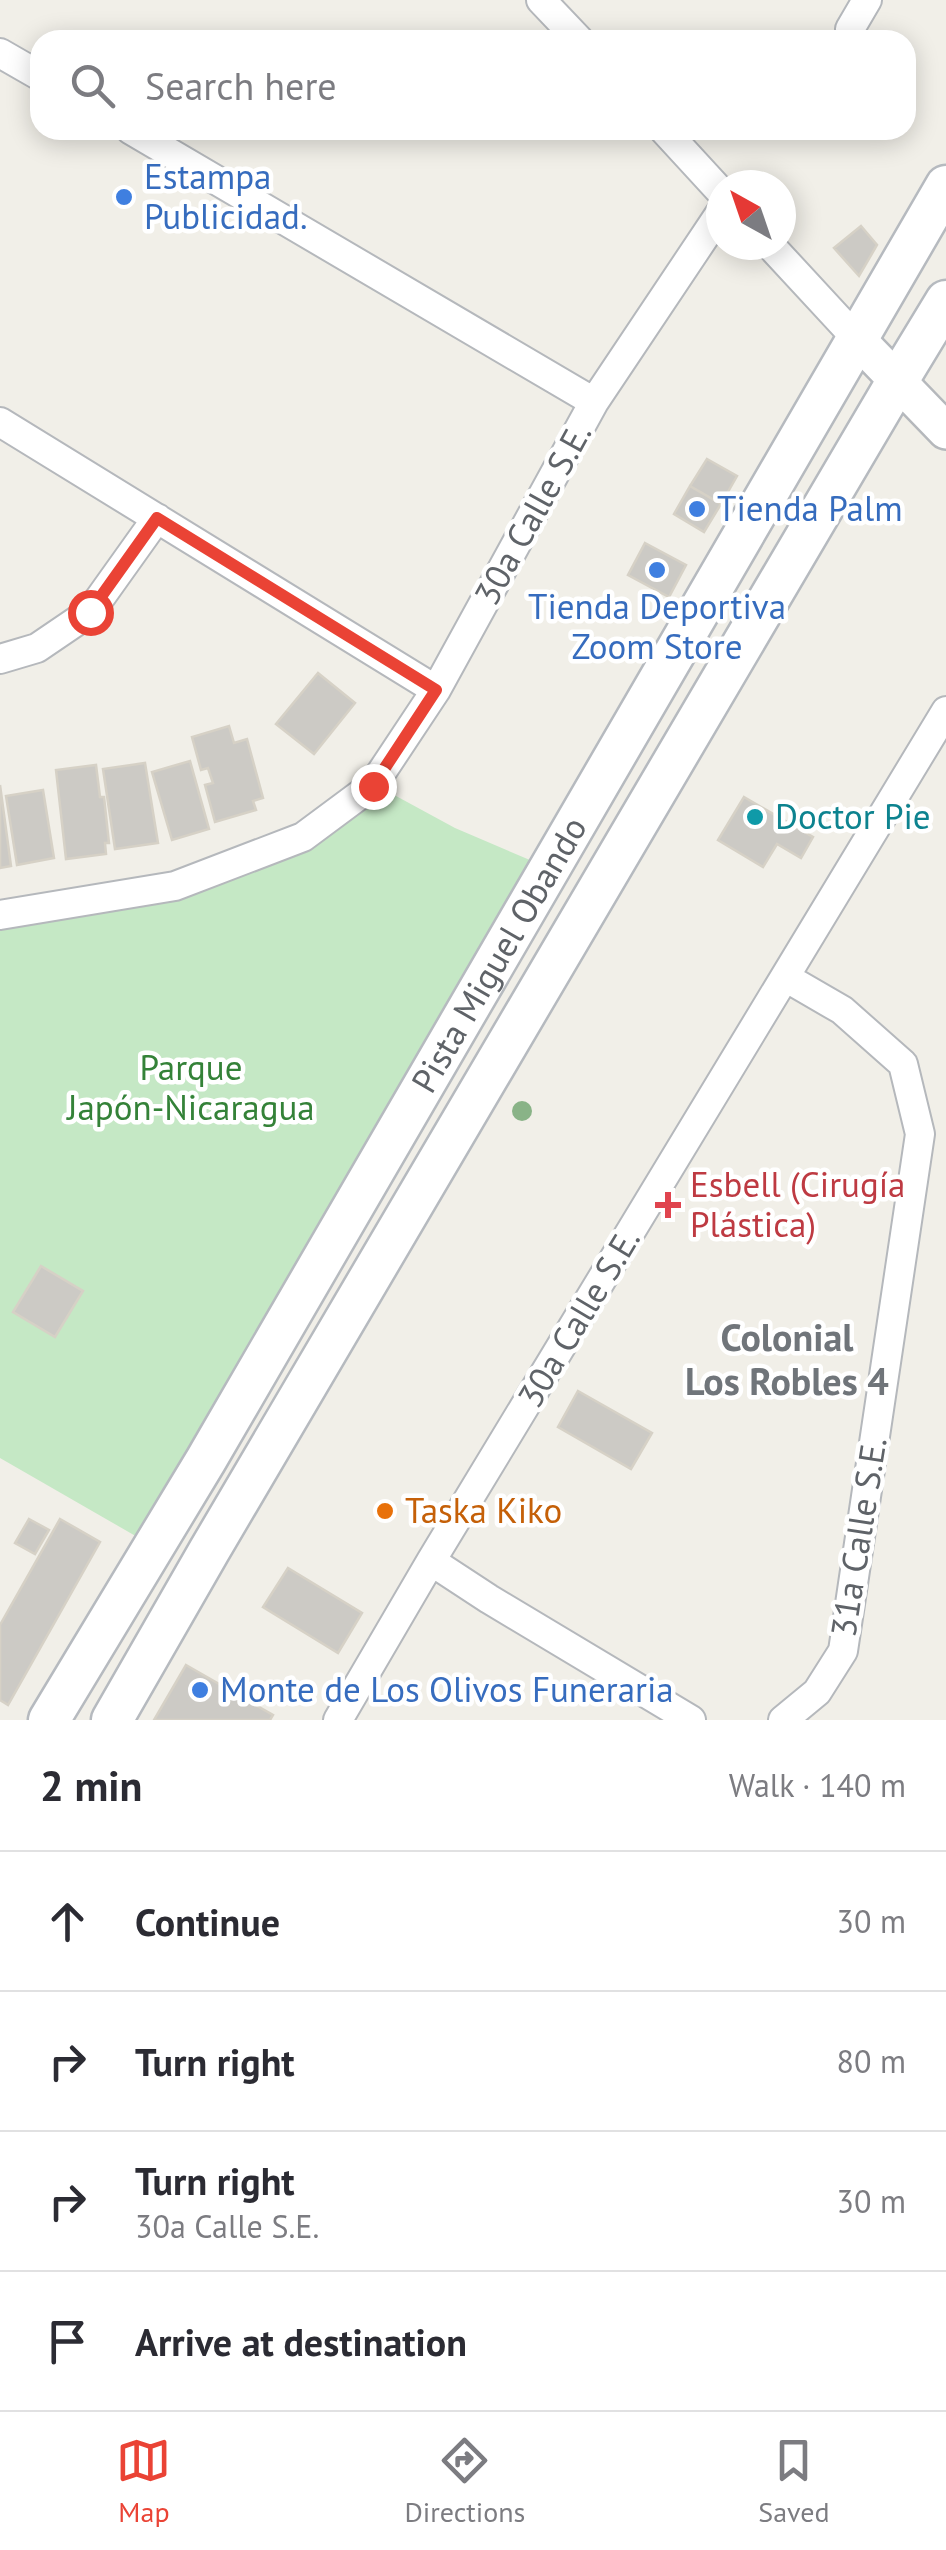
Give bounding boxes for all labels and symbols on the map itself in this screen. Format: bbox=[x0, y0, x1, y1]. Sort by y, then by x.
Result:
place label: Estampa Publicidad. bbox=[144, 153, 307, 239]
north arrow bbox=[706, 170, 796, 260]
marker: Estampa Publicidad. bbox=[113, 186, 135, 208]
street label: 30a Calle S.E. bbox=[463, 414, 601, 613]
place label: Tienda Palm bbox=[717, 485, 903, 531]
marker: Tienda Palm bbox=[686, 498, 708, 520]
marker: Tienda Deportiva Zoom Store bbox=[646, 559, 668, 581]
place label: Tienda Deportiva Zoom Store bbox=[528, 583, 786, 669]
route start bbox=[68, 590, 114, 636]
route end bbox=[351, 764, 397, 810]
place label: Doctor Pie bbox=[775, 793, 931, 839]
marker: Doctor Pie bbox=[744, 806, 766, 828]
street label: Pista Miguel Obando bbox=[400, 808, 597, 1100]
park label: Parque Japón-Nicaragua bbox=[65, 1044, 315, 1130]
place label: Esbell (Cirugía Plástica) bbox=[690, 1161, 905, 1247]
marker: Esbell (Cirugía Plástica) bbox=[655, 1192, 681, 1218]
street label: 30a Calle S.E. bbox=[507, 1219, 650, 1416]
district label: Colonial Los Robles 4 bbox=[685, 1312, 889, 1405]
street label: 31a Calle S.E. bbox=[820, 1434, 896, 1640]
place label: Taska Kiko bbox=[405, 1487, 562, 1533]
marker: Taska Kiko bbox=[374, 1500, 396, 1522]
place label: Monte de Los Olivos Funeraria bbox=[220, 1666, 674, 1712]
marker: Monte de Los Olivos Funeraria bbox=[189, 1679, 211, 1701]

